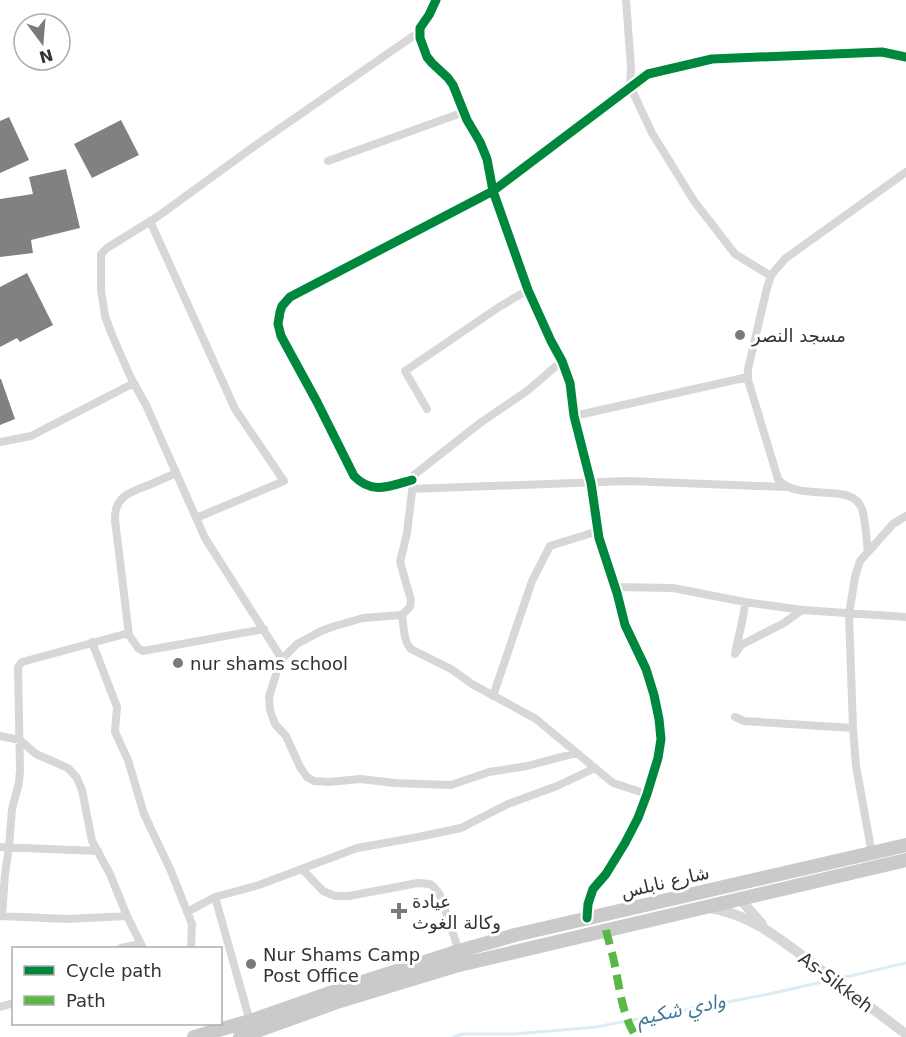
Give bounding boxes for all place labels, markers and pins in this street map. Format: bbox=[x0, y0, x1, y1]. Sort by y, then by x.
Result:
place label: مسجد النصر bbox=[751, 325, 846, 347]
marker: مسجد النصر bbox=[733, 328, 747, 342]
place label: nur shams school bbox=[190, 653, 348, 674]
marker: nur shams school bbox=[171, 656, 185, 670]
place label: عيادة وكالة الغوث bbox=[412, 891, 501, 934]
marker: عيادة وكالة الغوث bbox=[390, 902, 408, 920]
place label: Nur Shams Camp Post Office bbox=[263, 944, 420, 986]
marker: Nur Shams Camp Post Office bbox=[244, 957, 258, 971]

